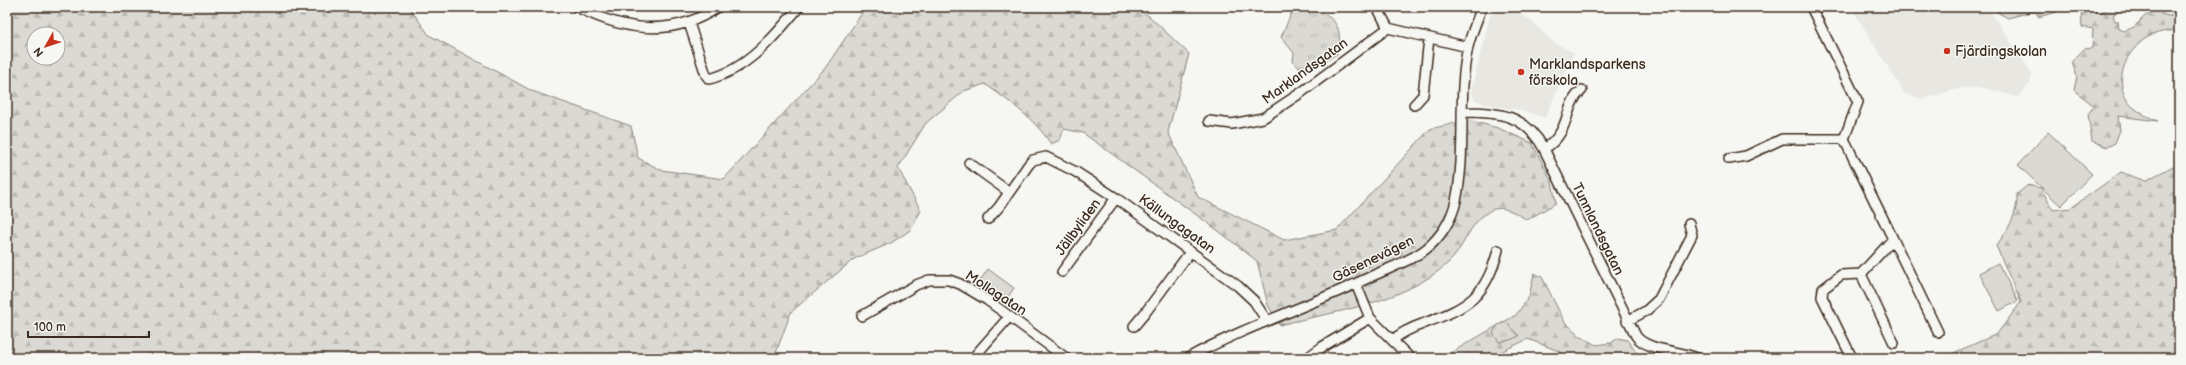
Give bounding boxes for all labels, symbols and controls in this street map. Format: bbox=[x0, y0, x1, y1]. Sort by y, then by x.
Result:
north arrow bbox=[26, 26, 66, 66]
street label: Marklandsgatan bbox=[1259, 34, 1351, 108]
place label: Fjärdingskolan bbox=[1955, 43, 2047, 60]
text: N bbox=[31, 45, 46, 59]
marker: Fjärdingskolan bbox=[1942, 46, 1952, 56]
place label: Marklandsparkens förskola bbox=[1529, 56, 1646, 89]
marker: Marklandsparkens förskola bbox=[1516, 67, 1526, 77]
street label: Tunnlandsgatan bbox=[1568, 180, 1628, 278]
street label: Källungagatan bbox=[1135, 191, 1219, 258]
street label: Jällbyliden bbox=[1052, 195, 1104, 259]
street label: Gäsenevägen bbox=[1329, 232, 1417, 286]
street label: Mollagatan bbox=[962, 267, 1030, 319]
scale bar bbox=[28, 313, 149, 339]
text: 100 m bbox=[34, 320, 66, 335]

